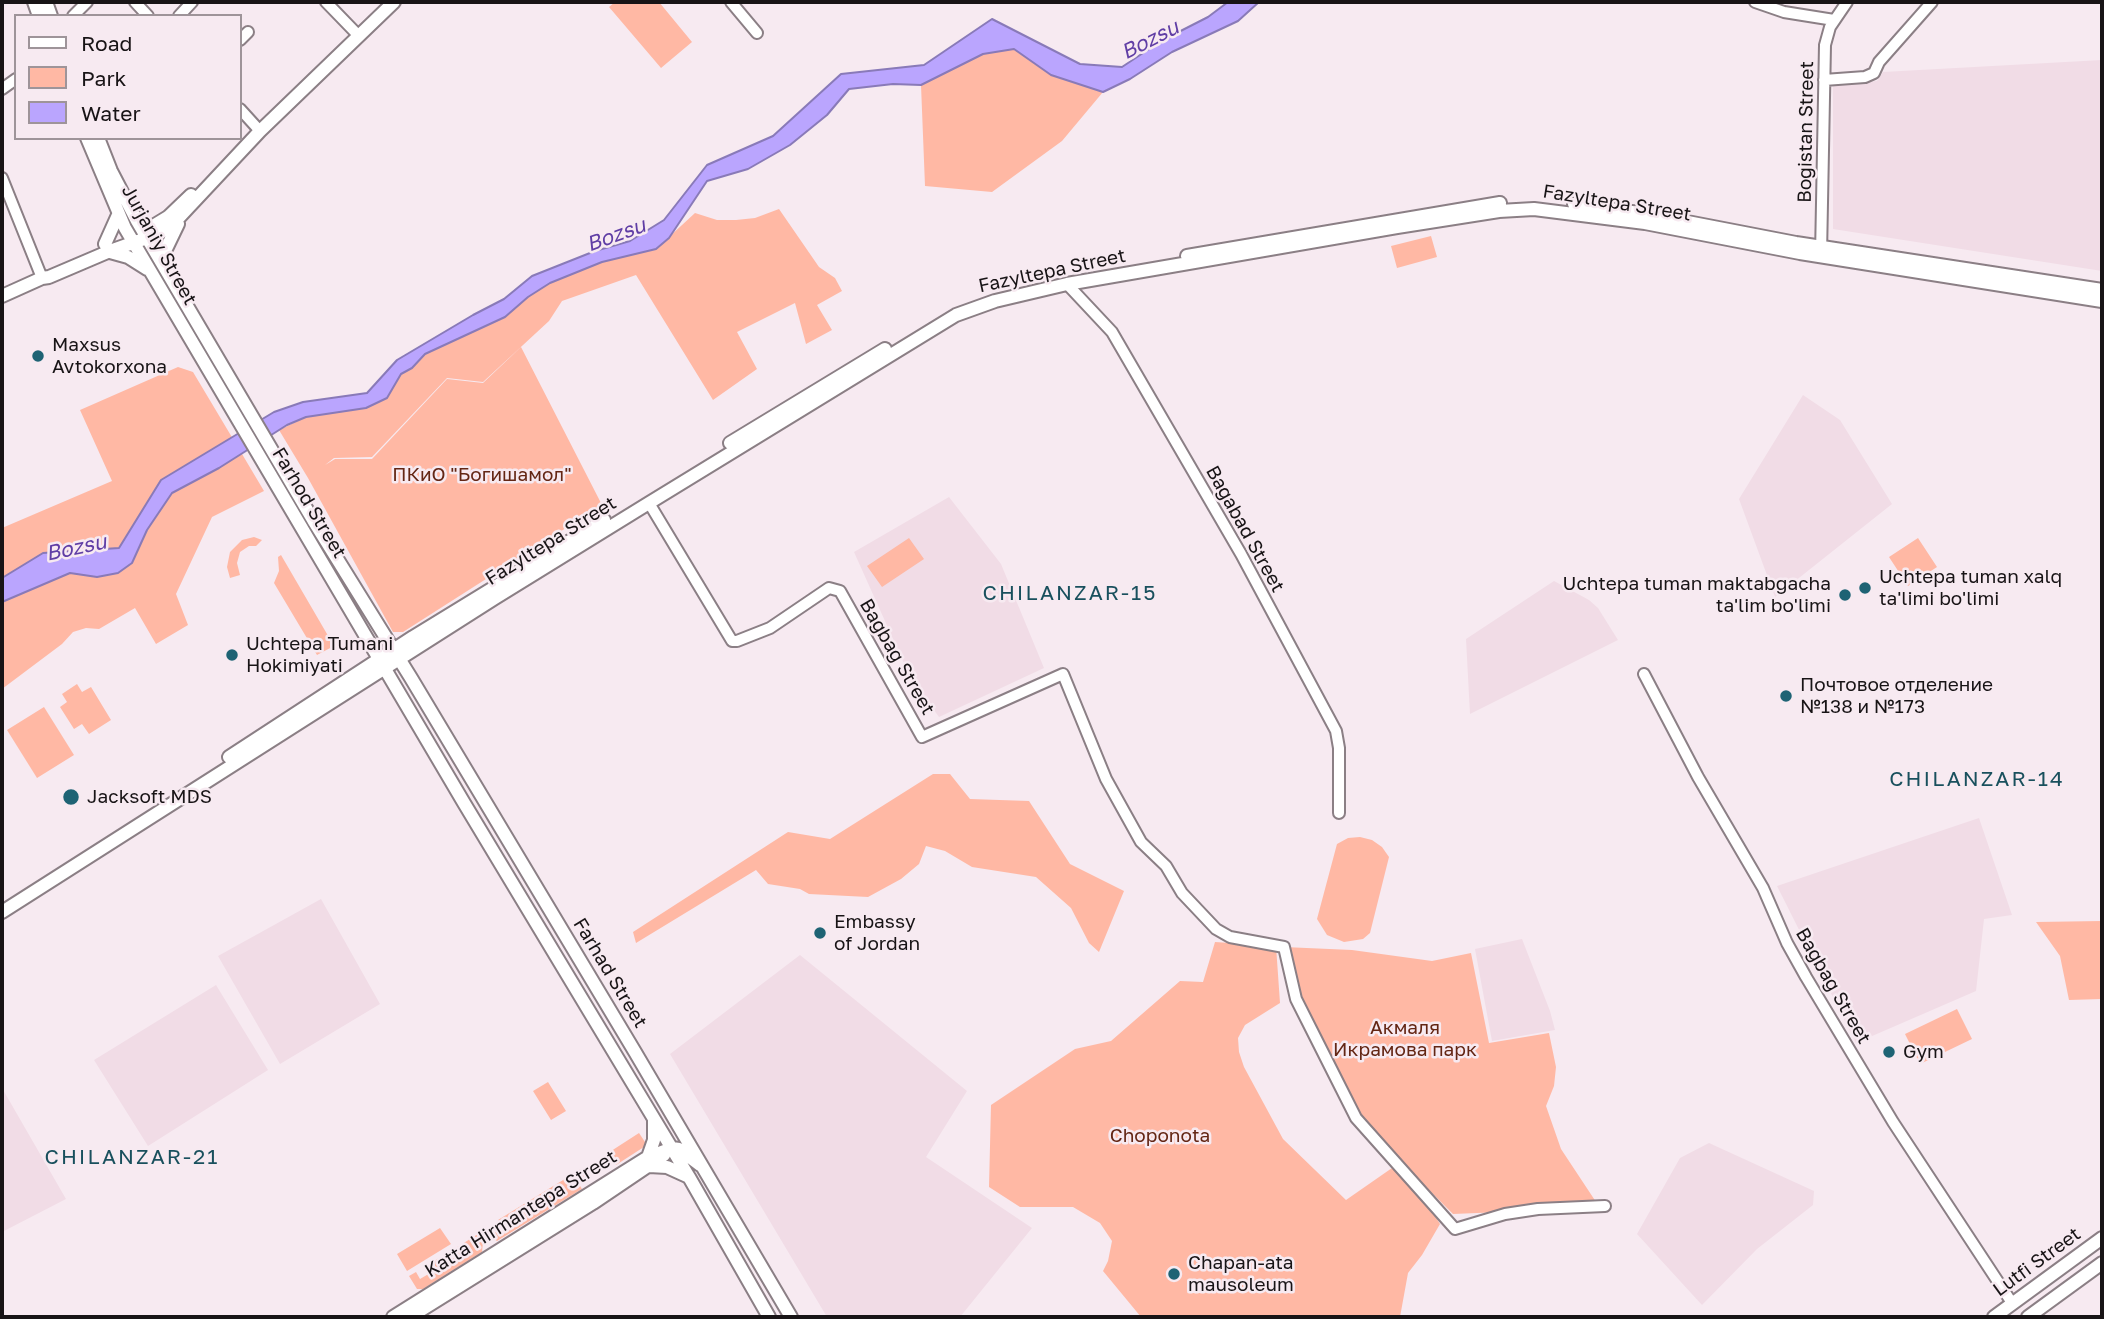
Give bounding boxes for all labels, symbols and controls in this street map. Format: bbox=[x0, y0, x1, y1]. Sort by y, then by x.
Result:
legend bbox=[14, 14, 242, 140]
water label: Bozsu bbox=[1117, 15, 1183, 65]
text: Road bbox=[81, 30, 132, 56]
street label: Bogistan Street bbox=[1793, 61, 1819, 203]
text: Park bbox=[81, 65, 126, 91]
text: Water bbox=[81, 100, 141, 126]
street label: Fazyltepa Street bbox=[1541, 180, 1693, 226]
street label: Jurjaniy Street bbox=[117, 181, 201, 309]
water label: Bozsu bbox=[583, 213, 649, 257]
street label: Fazyltepa Street bbox=[976, 244, 1128, 298]
place label: Maxsus Avtokorxona bbox=[52, 334, 167, 378]
marker: Maxsus Avtokorxona bbox=[30, 348, 46, 364]
street label: Farhod Street bbox=[267, 444, 351, 562]
street label: Bagabad Street bbox=[1201, 462, 1289, 596]
park label: ПКиО "Богишамол" bbox=[392, 464, 572, 486]
street label: Fazyltepa Street bbox=[481, 492, 621, 590]
water label: Bozsu bbox=[43, 529, 109, 567]
place label: Uchtepa tuman xalq ta'limi bo'limi bbox=[1879, 566, 2062, 610]
place label: Uchtepa tuman maktabgacha ta'lim bo'limi bbox=[1563, 573, 1831, 617]
district label: CHILANZAR-15 bbox=[984, 580, 1156, 606]
marker: Uchtepa tuman xalq ta'limi bo'limi bbox=[1857, 580, 1873, 596]
marker: Uchtepa tuman maktabgacha ta'lim bo'limi bbox=[1837, 587, 1853, 603]
street label: Bagbag Street bbox=[855, 595, 939, 719]
place label: Uchtepa Tumani Hokimiyati bbox=[246, 633, 393, 677]
marker: Uchtepa Tumani Hokimiyati bbox=[224, 647, 240, 663]
place label: Почтовое отделение №138 и №173 bbox=[1800, 674, 1993, 718]
marker: Почтовое отделение №138 и №173 bbox=[1778, 688, 1794, 704]
district label: CHILANZAR-14 bbox=[1891, 766, 2063, 792]
place label: Jacksoft MDS bbox=[87, 786, 212, 808]
marker: Jacksoft MDS bbox=[61, 787, 81, 807]
place label: Embassy of Jordan bbox=[834, 911, 920, 955]
street label: Farhad Street bbox=[568, 914, 652, 1032]
street label: Bagbag Street bbox=[1791, 924, 1875, 1048]
marker: Embassy of Jordan bbox=[812, 925, 828, 941]
park label: Акмаля Икрамова парк bbox=[1333, 1017, 1477, 1061]
place label: Gym bbox=[1903, 1041, 1944, 1063]
marker: Gym bbox=[1881, 1044, 1897, 1060]
park label: Choponota bbox=[1110, 1125, 1210, 1147]
district label: CHILANZAR-21 bbox=[46, 1144, 218, 1170]
street label: Katta Hirmаntepa Street bbox=[421, 1146, 621, 1282]
street label: Lutfi Street bbox=[1989, 1223, 2085, 1301]
place label: Chapan-ata mausoleum bbox=[1188, 1252, 1294, 1296]
marker: Chapan-ata mausoleum bbox=[1166, 1266, 1182, 1282]

